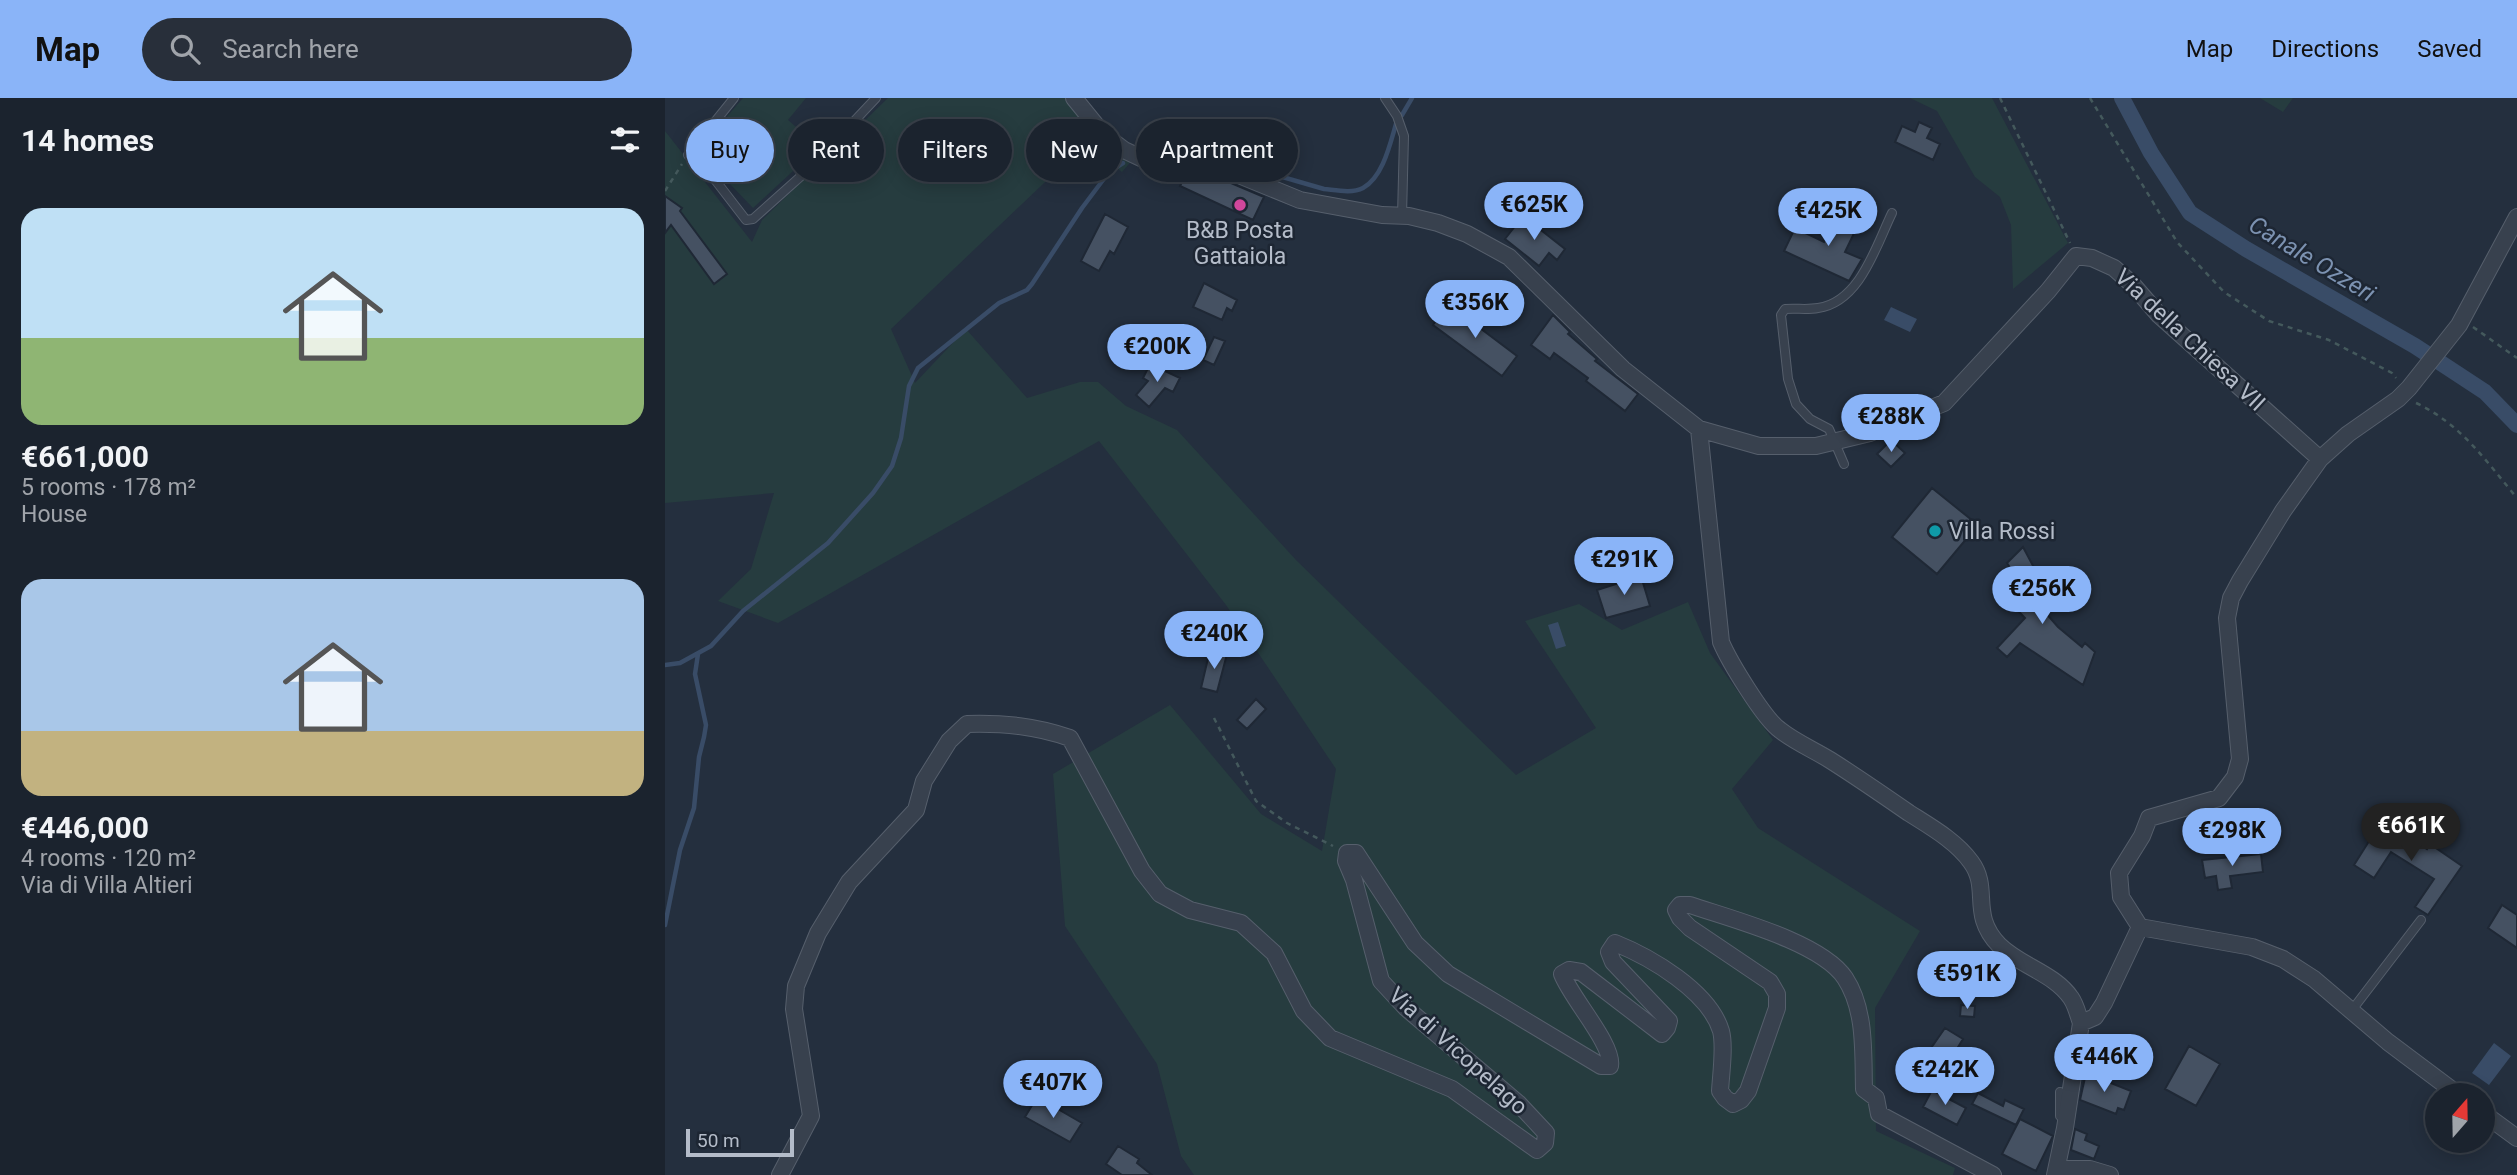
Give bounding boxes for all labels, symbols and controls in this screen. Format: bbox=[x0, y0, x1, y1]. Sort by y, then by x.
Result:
search box bbox=[142, 18, 632, 81]
text: Map bbox=[35, 30, 100, 69]
icon: search bbox=[166, 30, 204, 68]
text: Search here bbox=[222, 34, 359, 64]
text: Map bbox=[2186, 35, 2233, 63]
text: Directions bbox=[2271, 35, 2379, 63]
text: Saved bbox=[2417, 35, 2482, 63]
chip: Buy bbox=[686, 119, 774, 182]
chip: Rent bbox=[788, 119, 884, 182]
chip: Filters bbox=[898, 119, 1012, 182]
chip: New bbox=[1026, 119, 1122, 182]
chip: Apartment bbox=[1136, 119, 1298, 182]
icon: filters bbox=[606, 121, 644, 159]
text: 14 homes bbox=[21, 123, 154, 158]
pin: €625K bbox=[1485, 183, 1583, 242]
pin: €425K bbox=[1779, 188, 1877, 248]
text: €625K bbox=[1500, 191, 1568, 218]
marker: B&B Posta Gattaiola bbox=[1232, 197, 1248, 213]
text: €425K bbox=[1794, 197, 1862, 224]
water label: Canale Ozzeri bbox=[2244, 210, 2380, 308]
place label: B&B Posta Gattaiola bbox=[1186, 217, 1294, 270]
icon: home bbox=[270, 253, 396, 379]
street label: Via della Chiesa VII bbox=[2109, 263, 2271, 417]
pin: €356K bbox=[1426, 280, 1524, 340]
text: €356K bbox=[1441, 289, 1509, 316]
pin: €200K bbox=[1108, 324, 1206, 384]
text: €200K bbox=[1123, 333, 1191, 360]
pin: €288K bbox=[1842, 394, 1940, 454]
text: €288K bbox=[1857, 403, 1925, 430]
text: €661,000 bbox=[21, 439, 149, 474]
text: 5 rooms · 178 m² bbox=[21, 474, 196, 501]
text: House bbox=[21, 501, 87, 528]
place label: Villa Rossi bbox=[1949, 518, 2055, 545]
marker: Villa Rossi bbox=[1927, 523, 1943, 539]
pin: €291K bbox=[1575, 538, 1673, 597]
text: €291K bbox=[1590, 546, 1658, 573]
pin: €256K bbox=[1993, 566, 2091, 626]
text: €256K bbox=[2008, 575, 2076, 602]
pin: €240K bbox=[1165, 612, 1263, 671]
text: €240K bbox=[1180, 620, 1248, 647]
icon: home bbox=[270, 624, 396, 750]
pin: €661K bbox=[2362, 804, 2460, 863]
pin: €298K bbox=[2183, 808, 2281, 868]
text: €446,000 bbox=[21, 810, 149, 845]
text: €661K bbox=[2377, 812, 2445, 839]
text: €298K bbox=[2198, 817, 2266, 844]
text: 4 rooms · 120 m² bbox=[21, 845, 196, 872]
text: Via di Villa Altieri bbox=[21, 872, 193, 899]
pin: €591K bbox=[1918, 951, 2016, 1011]
text: €591K bbox=[1933, 960, 2001, 987]
street label: Via di Vicopelago bbox=[1383, 982, 1533, 1120]
pin: €446K bbox=[2055, 1034, 2153, 1094]
text: €446K bbox=[2070, 1043, 2138, 1070]
pin: €242K bbox=[1896, 1048, 1994, 1107]
text: €242K bbox=[1911, 1056, 1979, 1083]
pin: €407K bbox=[1004, 1060, 1102, 1120]
text: €407K bbox=[1019, 1069, 1087, 1096]
north arrow bbox=[2425, 1083, 2495, 1153]
map controls bbox=[2425, 1083, 2495, 1153]
scale bar bbox=[686, 1126, 795, 1158]
text: 50 m bbox=[697, 1129, 740, 1152]

